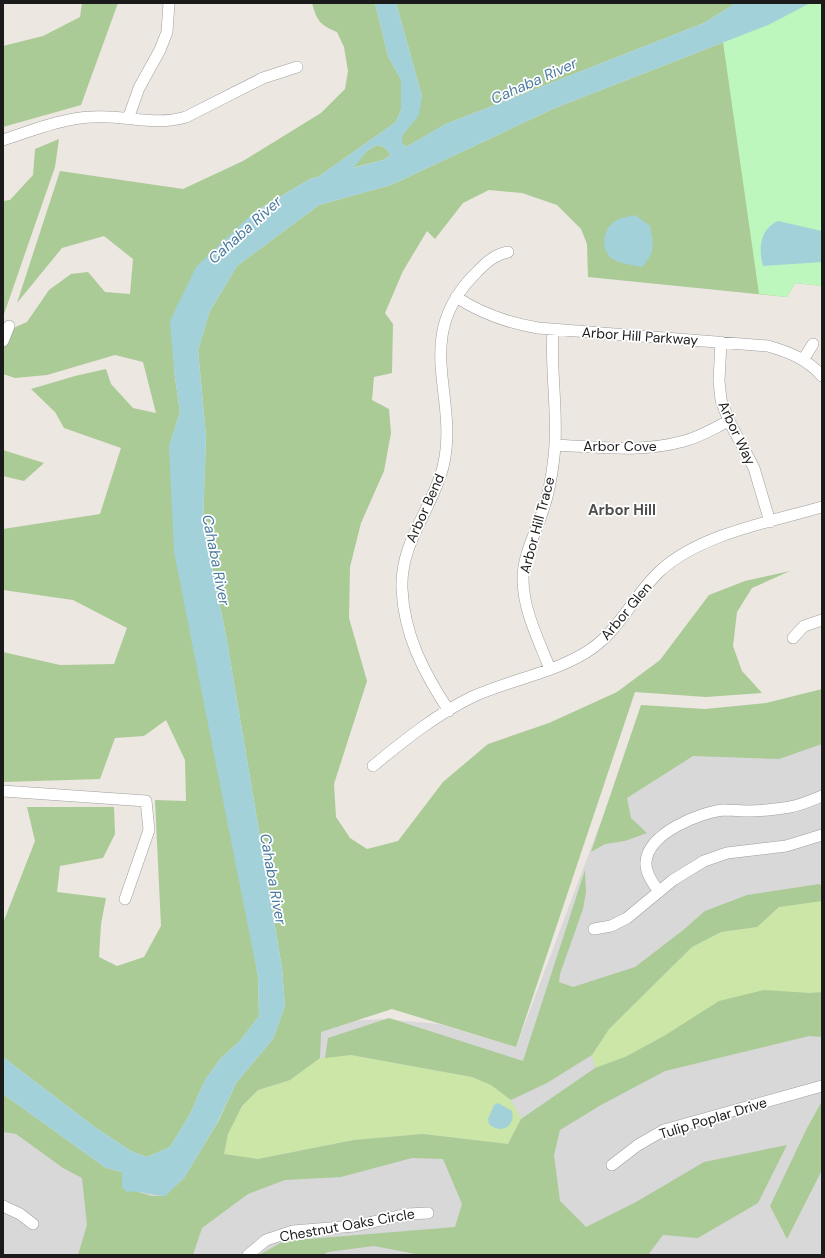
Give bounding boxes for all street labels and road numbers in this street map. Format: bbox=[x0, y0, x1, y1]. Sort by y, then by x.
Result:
street label: Arbor Hill Parkway bbox=[581, 323, 699, 349]
street label: Arbor Way bbox=[714, 398, 760, 468]
street label: Arbor Cove bbox=[583, 437, 657, 455]
street label: Arbor Bend bbox=[402, 471, 448, 545]
street label: Arbor Hill Trace bbox=[515, 475, 559, 575]
street label: Arbor Glen bbox=[597, 578, 655, 644]
street label: Tulip Poplar Drive bbox=[657, 1093, 769, 1143]
street label: Chestnut Oaks Circle bbox=[278, 1204, 416, 1246]

